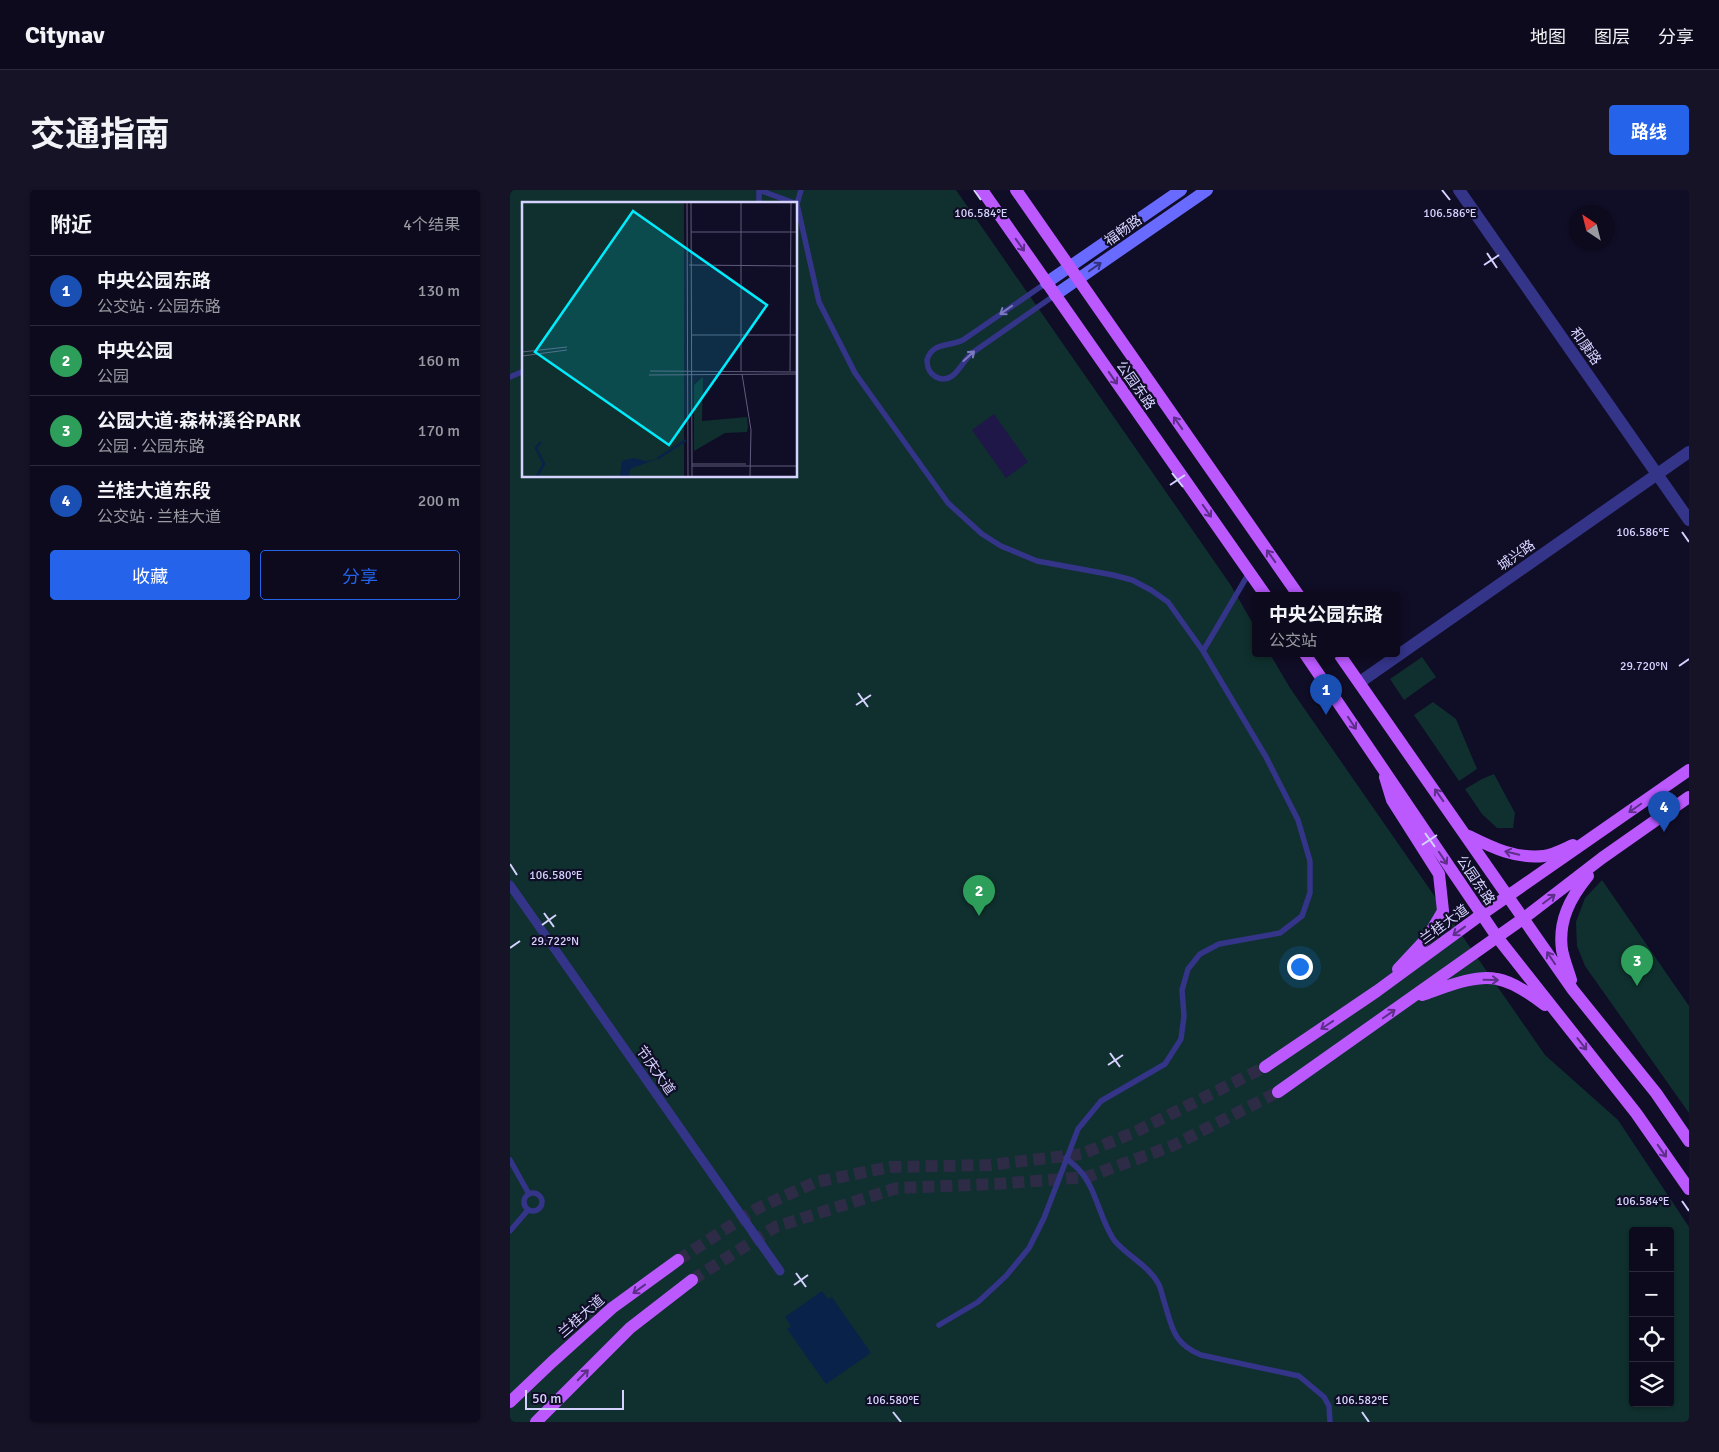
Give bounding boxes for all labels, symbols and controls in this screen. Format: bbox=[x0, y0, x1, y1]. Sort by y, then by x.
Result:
text: Citynav bbox=[25, 20, 104, 50]
text: 地图 bbox=[1530, 26, 1566, 48]
text: 图层 bbox=[1594, 26, 1630, 48]
text: 分享 bbox=[1658, 26, 1694, 48]
button: 路线 bbox=[1609, 105, 1689, 155]
text: 交通指南 bbox=[30, 113, 170, 156]
inset map bbox=[522, 202, 798, 478]
north arrow bbox=[1569, 205, 1614, 250]
text: 106.584°E bbox=[954, 206, 1008, 221]
text: 106.586°E bbox=[1423, 206, 1477, 221]
street label: 福畅路 bbox=[1101, 211, 1145, 249]
text: 附近 bbox=[50, 212, 92, 238]
text: 4个结果 bbox=[403, 215, 460, 235]
one-way arrow bbox=[1015, 237, 1025, 251]
one-way arrow bbox=[1088, 262, 1102, 273]
text: 中央公园东路 bbox=[97, 269, 211, 293]
text: 1 bbox=[62, 281, 70, 301]
text: 130 m bbox=[418, 281, 460, 301]
text: 公交站 · 公园东路 bbox=[97, 297, 221, 317]
one-way arrow bbox=[999, 305, 1013, 315]
street label: 和康路 bbox=[1567, 324, 1605, 368]
text: 中央公园 bbox=[97, 339, 173, 363]
one-way arrow bbox=[963, 350, 976, 362]
text: 2 bbox=[62, 351, 70, 371]
text: 160 m bbox=[418, 351, 460, 371]
street label: 公园东路 bbox=[1113, 357, 1159, 413]
text: 公园 bbox=[97, 367, 129, 387]
one-way arrow bbox=[1108, 371, 1118, 385]
text: 公园大道·森林溪谷PARK bbox=[97, 409, 301, 433]
one-way arrow bbox=[1173, 416, 1183, 430]
text: 3 bbox=[62, 421, 70, 441]
text: 170 m bbox=[418, 421, 460, 441]
text: 公园 · 公园东路 bbox=[97, 437, 205, 457]
text: 兰桂大道东段 bbox=[97, 479, 211, 503]
text: 4 bbox=[62, 491, 70, 511]
text: 200 m bbox=[418, 491, 460, 511]
one-way arrow bbox=[1202, 503, 1212, 517]
text: 公交站 · 兰桂大道 bbox=[97, 507, 221, 527]
text: 106.586°E bbox=[1616, 525, 1670, 540]
street label: 城兴路 bbox=[1494, 536, 1538, 574]
one-way arrow bbox=[1266, 549, 1276, 563]
button: 收藏 bbox=[50, 550, 250, 600]
button: 分享 bbox=[260, 550, 460, 600]
popup bbox=[1252, 592, 1400, 657]
text: 中央公园东路 bbox=[1269, 603, 1383, 627]
text: 公交站 bbox=[1269, 631, 1317, 651]
text: 29.720°N bbox=[1620, 659, 1668, 674]
pin: 1 bbox=[1310, 674, 1342, 715]
one-way arrow bbox=[1347, 716, 1357, 730]
one-way arrow bbox=[1433, 789, 1444, 802]
pin: 4 bbox=[1648, 791, 1680, 832]
one-way arrow bbox=[1628, 803, 1642, 813]
one-way arrow bbox=[1504, 848, 1520, 858]
one-way arrow bbox=[1438, 850, 1448, 864]
street label: 公园东路 bbox=[1453, 852, 1498, 908]
text: 106.580°E bbox=[529, 868, 583, 883]
pin: 2 bbox=[963, 875, 995, 916]
one-way arrow bbox=[1542, 893, 1555, 904]
street label: 兰桂大道 bbox=[1417, 901, 1472, 948]
one-way arrow bbox=[1452, 926, 1466, 936]
text: 29.722°N bbox=[531, 934, 579, 949]
pin: 3 bbox=[1621, 945, 1653, 986]
one-way arrow bbox=[1546, 951, 1556, 965]
your location bbox=[1287, 954, 1313, 980]
one-way arrow bbox=[1482, 975, 1498, 984]
one-way arrow bbox=[1382, 1009, 1396, 1019]
one-way arrow bbox=[1320, 1021, 1334, 1031]
one-way arrow bbox=[1577, 1037, 1587, 1051]
street label: 节庆大道 bbox=[633, 1042, 679, 1098]
one-way arrow bbox=[1657, 1144, 1667, 1158]
text: 106.584°E bbox=[1616, 1194, 1670, 1209]
map controls bbox=[1629, 1227, 1674, 1407]
button: + bbox=[1629, 1227, 1674, 1272]
button: − bbox=[1629, 1272, 1674, 1317]
one-way arrow bbox=[632, 1284, 646, 1294]
street label: 兰桂大道 bbox=[555, 1292, 608, 1341]
button: locate bbox=[1629, 1317, 1674, 1362]
button: layers bbox=[1629, 1362, 1674, 1407]
one-way arrow bbox=[577, 1369, 589, 1382]
scale bar bbox=[525, 1387, 624, 1410]
text: 50 m bbox=[532, 1390, 561, 1407]
text: 106.580°E bbox=[866, 1393, 920, 1408]
text: 106.582°E bbox=[1335, 1393, 1389, 1408]

